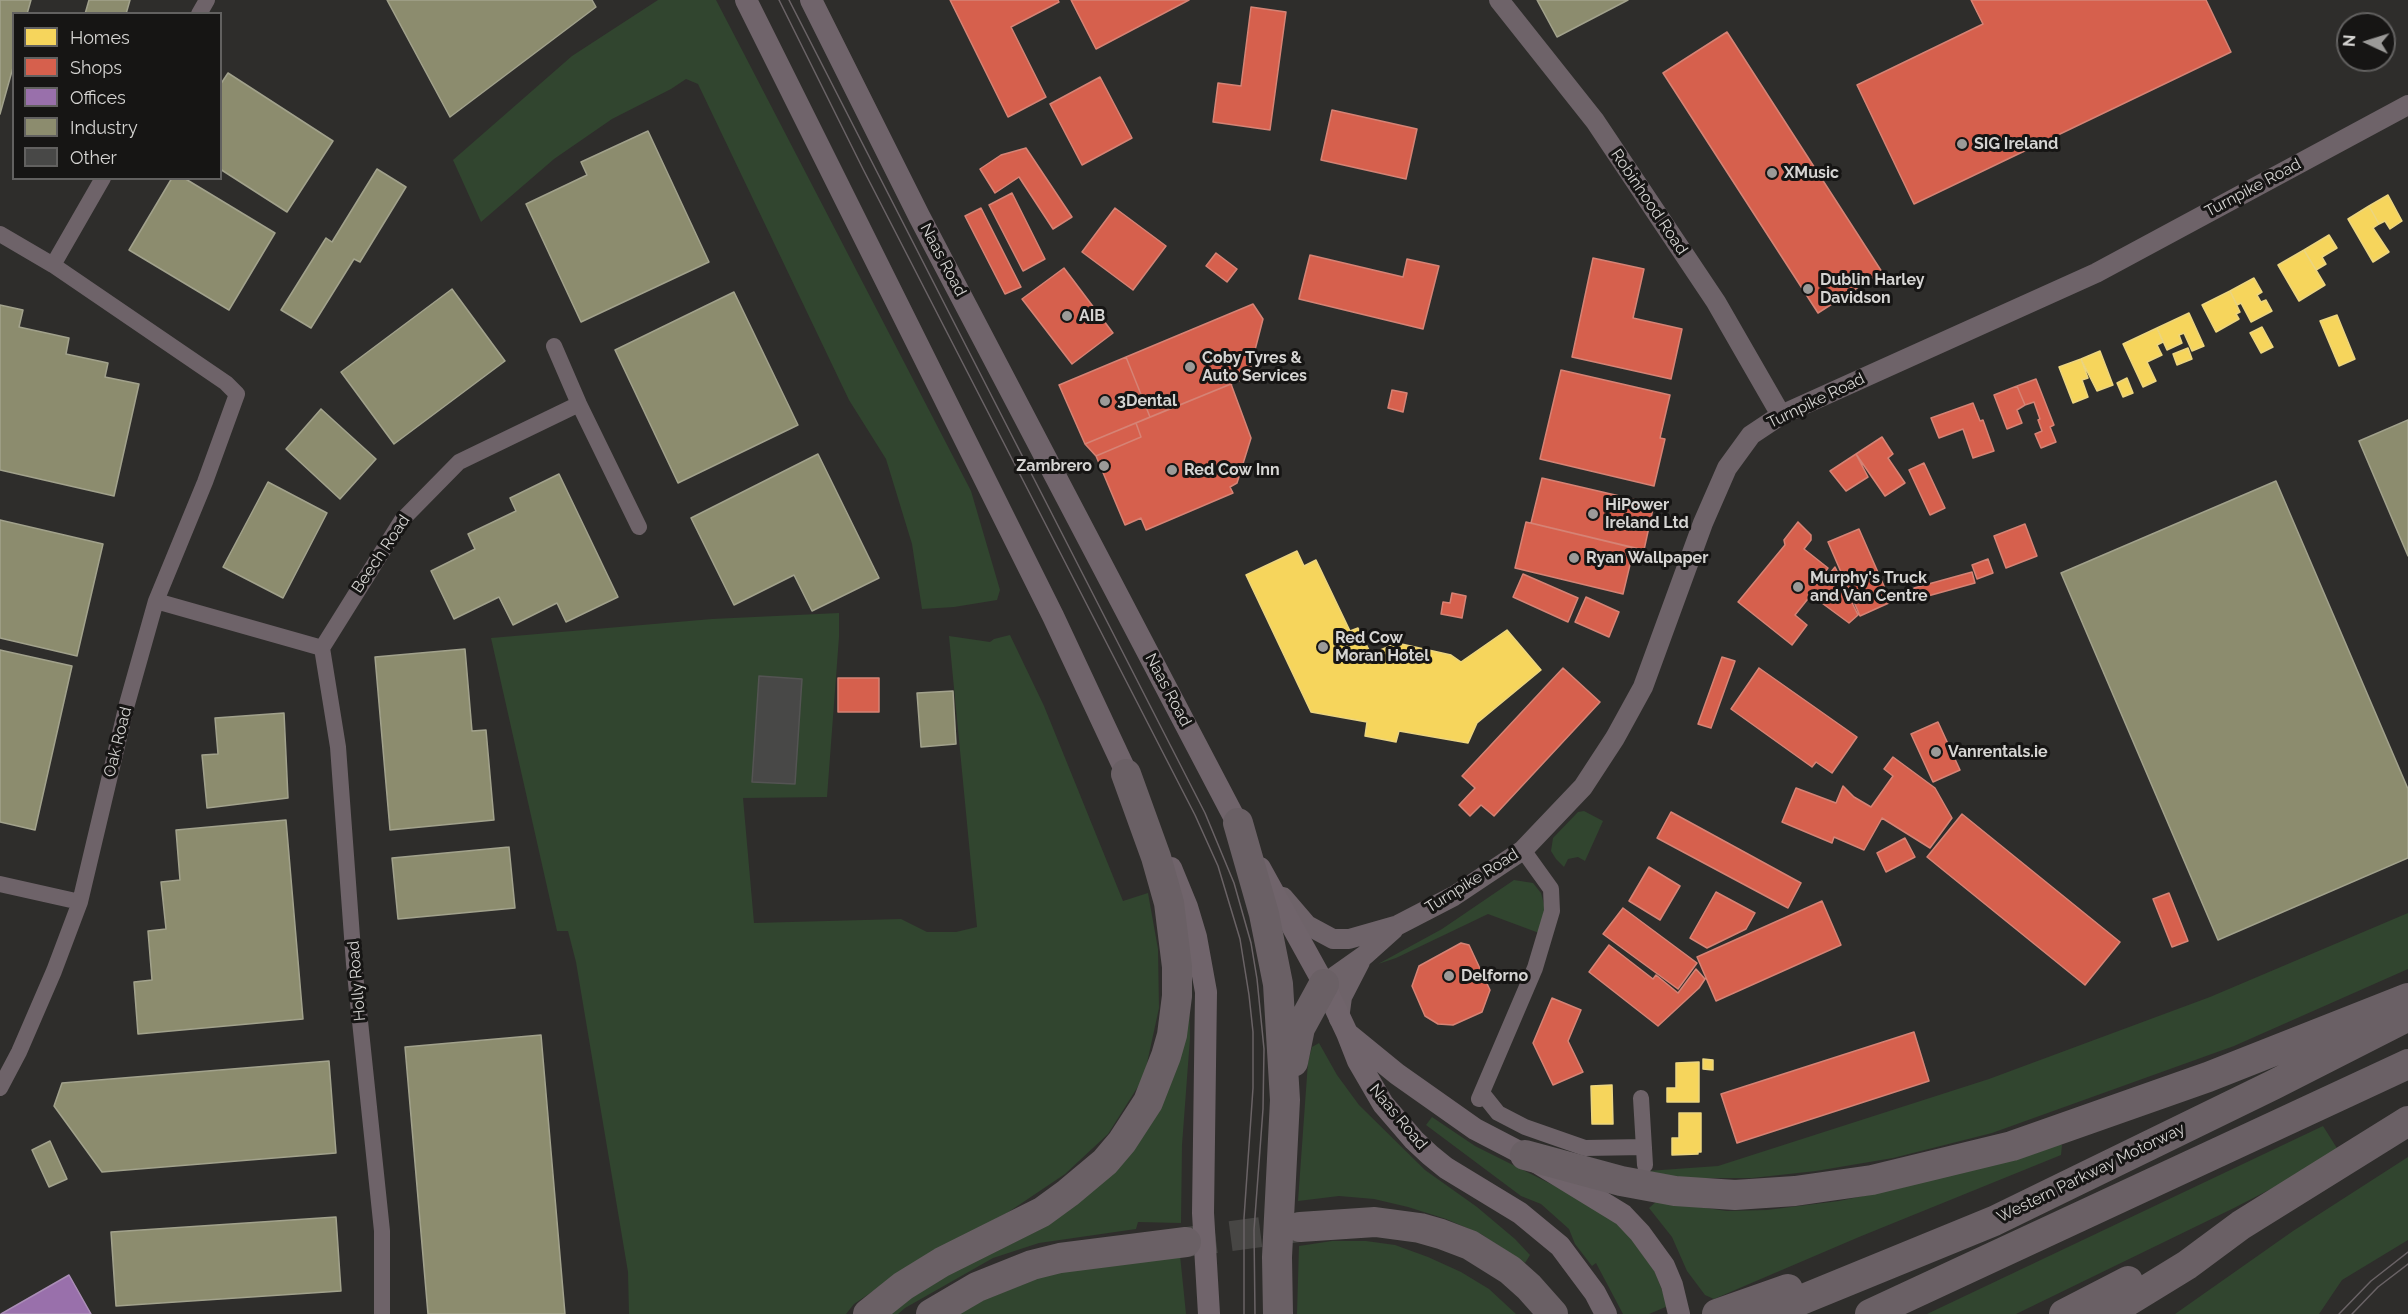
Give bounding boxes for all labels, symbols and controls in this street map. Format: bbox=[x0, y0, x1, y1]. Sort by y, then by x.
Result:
legend bbox=[12, 12, 222, 180]
north arrow bbox=[2336, 12, 2396, 72]
text: Homes bbox=[70, 27, 130, 48]
text: N bbox=[2340, 34, 2359, 48]
text: Shops bbox=[70, 57, 122, 78]
text: Offices bbox=[70, 87, 126, 108]
text: Industry bbox=[70, 117, 138, 138]
place label: SIG Ireland bbox=[1974, 134, 2058, 154]
marker: SIG Ireland bbox=[1955, 137, 1969, 151]
street label: Robinhood Road bbox=[1607, 146, 1691, 258]
text: Other bbox=[70, 147, 117, 168]
street label: Turnpike Road bbox=[2202, 155, 2304, 221]
place label: XMusic bbox=[1784, 163, 1839, 183]
marker: XMusic bbox=[1765, 166, 1779, 180]
street label: Naas Road bbox=[916, 220, 970, 300]
place label: Dublin Harley Davidson bbox=[1820, 270, 1925, 308]
marker: Dublin Harley Davidson bbox=[1801, 282, 1815, 296]
place label: AIB bbox=[1079, 306, 1105, 326]
marker: AIB bbox=[1060, 309, 1074, 323]
place label: Coby Tyres & Auto Services bbox=[1202, 348, 1307, 386]
marker: Coby Tyres & Auto Services bbox=[1183, 360, 1197, 374]
street label: Turnpike Road bbox=[1764, 369, 1868, 433]
place label: 3Dental bbox=[1117, 391, 1177, 411]
marker: 3Dental bbox=[1098, 394, 1112, 408]
place label: Zambrero bbox=[1016, 456, 1092, 476]
marker: Zambrero bbox=[1097, 459, 1111, 473]
place label: Red Cow Inn bbox=[1184, 460, 1280, 480]
marker: Red Cow Inn bbox=[1165, 463, 1179, 477]
place label: HiPower Ireland Ltd bbox=[1605, 495, 1689, 533]
marker: HiPower Ireland Ltd bbox=[1586, 507, 1600, 521]
street label: Beech Road bbox=[348, 511, 414, 597]
place label: Ryan Wallpaper bbox=[1586, 548, 1708, 568]
marker: Ryan Wallpaper bbox=[1567, 551, 1581, 565]
place label: Murphy's Truck and Van Centre bbox=[1810, 568, 1928, 606]
marker: Murphy's Truck and Van Centre bbox=[1791, 580, 1805, 594]
place label: Red Cow Moran Hotel bbox=[1335, 628, 1429, 666]
marker: Red Cow Moran Hotel bbox=[1316, 640, 1330, 654]
street label: Naas Road bbox=[1141, 650, 1195, 730]
street label: Oak Road bbox=[100, 705, 136, 779]
place label: Vanrentals.ie bbox=[1948, 742, 2048, 762]
marker: Vanrentals.ie bbox=[1929, 745, 1943, 759]
street label: Turnpike Road bbox=[1422, 845, 1522, 917]
street label: Holly Road bbox=[344, 940, 370, 1022]
place label: Delforno bbox=[1461, 966, 1528, 986]
marker: Delforno bbox=[1442, 969, 1456, 983]
street label: Naas Road bbox=[1365, 1080, 1431, 1154]
street label: Western Parkway Motorway bbox=[1994, 1119, 2188, 1227]

